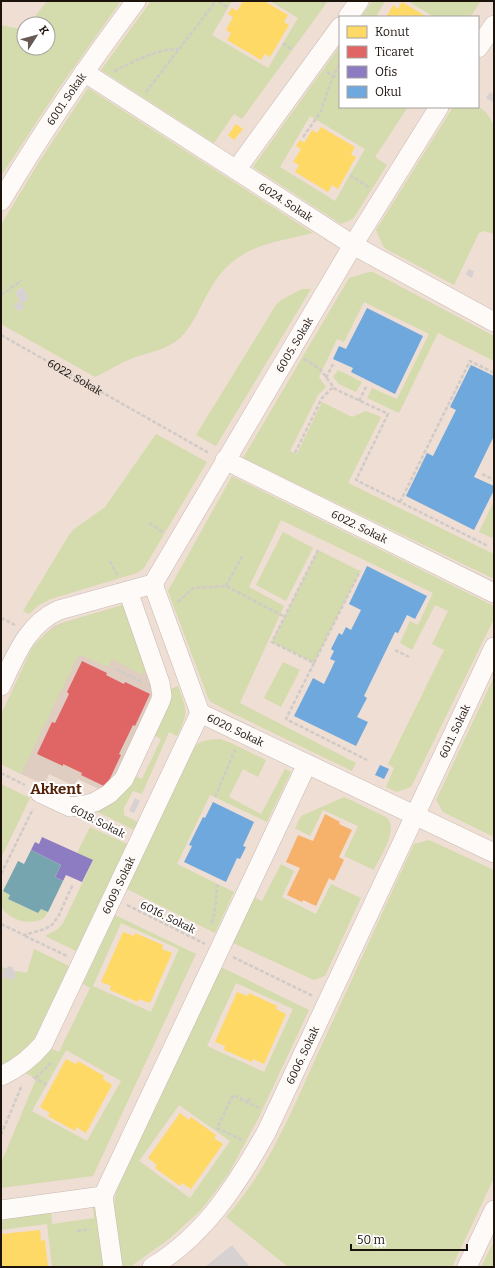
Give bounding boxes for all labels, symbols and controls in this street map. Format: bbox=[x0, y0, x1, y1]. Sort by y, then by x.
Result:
north arrow bbox=[16, 16, 56, 56]
legend bbox=[339, 16, 479, 108]
text: K bbox=[36, 23, 51, 38]
text: Konut bbox=[375, 25, 410, 39]
text: Ticaret bbox=[375, 45, 414, 59]
text: Ofis bbox=[375, 65, 398, 79]
street label: 6001. Sokak bbox=[44, 70, 89, 128]
text: Okul bbox=[375, 85, 402, 99]
street label: 6024. Sokak bbox=[256, 180, 316, 225]
street label: 6005. Sokak bbox=[273, 314, 316, 375]
street label: 6022. Sokak bbox=[45, 357, 105, 398]
street label: 6022. Sokak bbox=[329, 508, 390, 547]
street label: 6011. Sokak bbox=[437, 702, 474, 760]
street label: 6020. Sokak bbox=[205, 711, 266, 750]
district label: Akkent bbox=[30, 780, 82, 798]
street label: 6018. Sokak bbox=[68, 802, 128, 841]
street label: 6009. Sokak bbox=[100, 854, 138, 916]
street label: 6016. Sokak bbox=[138, 898, 198, 937]
street label: 6006. Sokak bbox=[284, 1024, 322, 1086]
scale bar bbox=[351, 1226, 467, 1252]
text: 50 m bbox=[357, 1233, 386, 1247]

